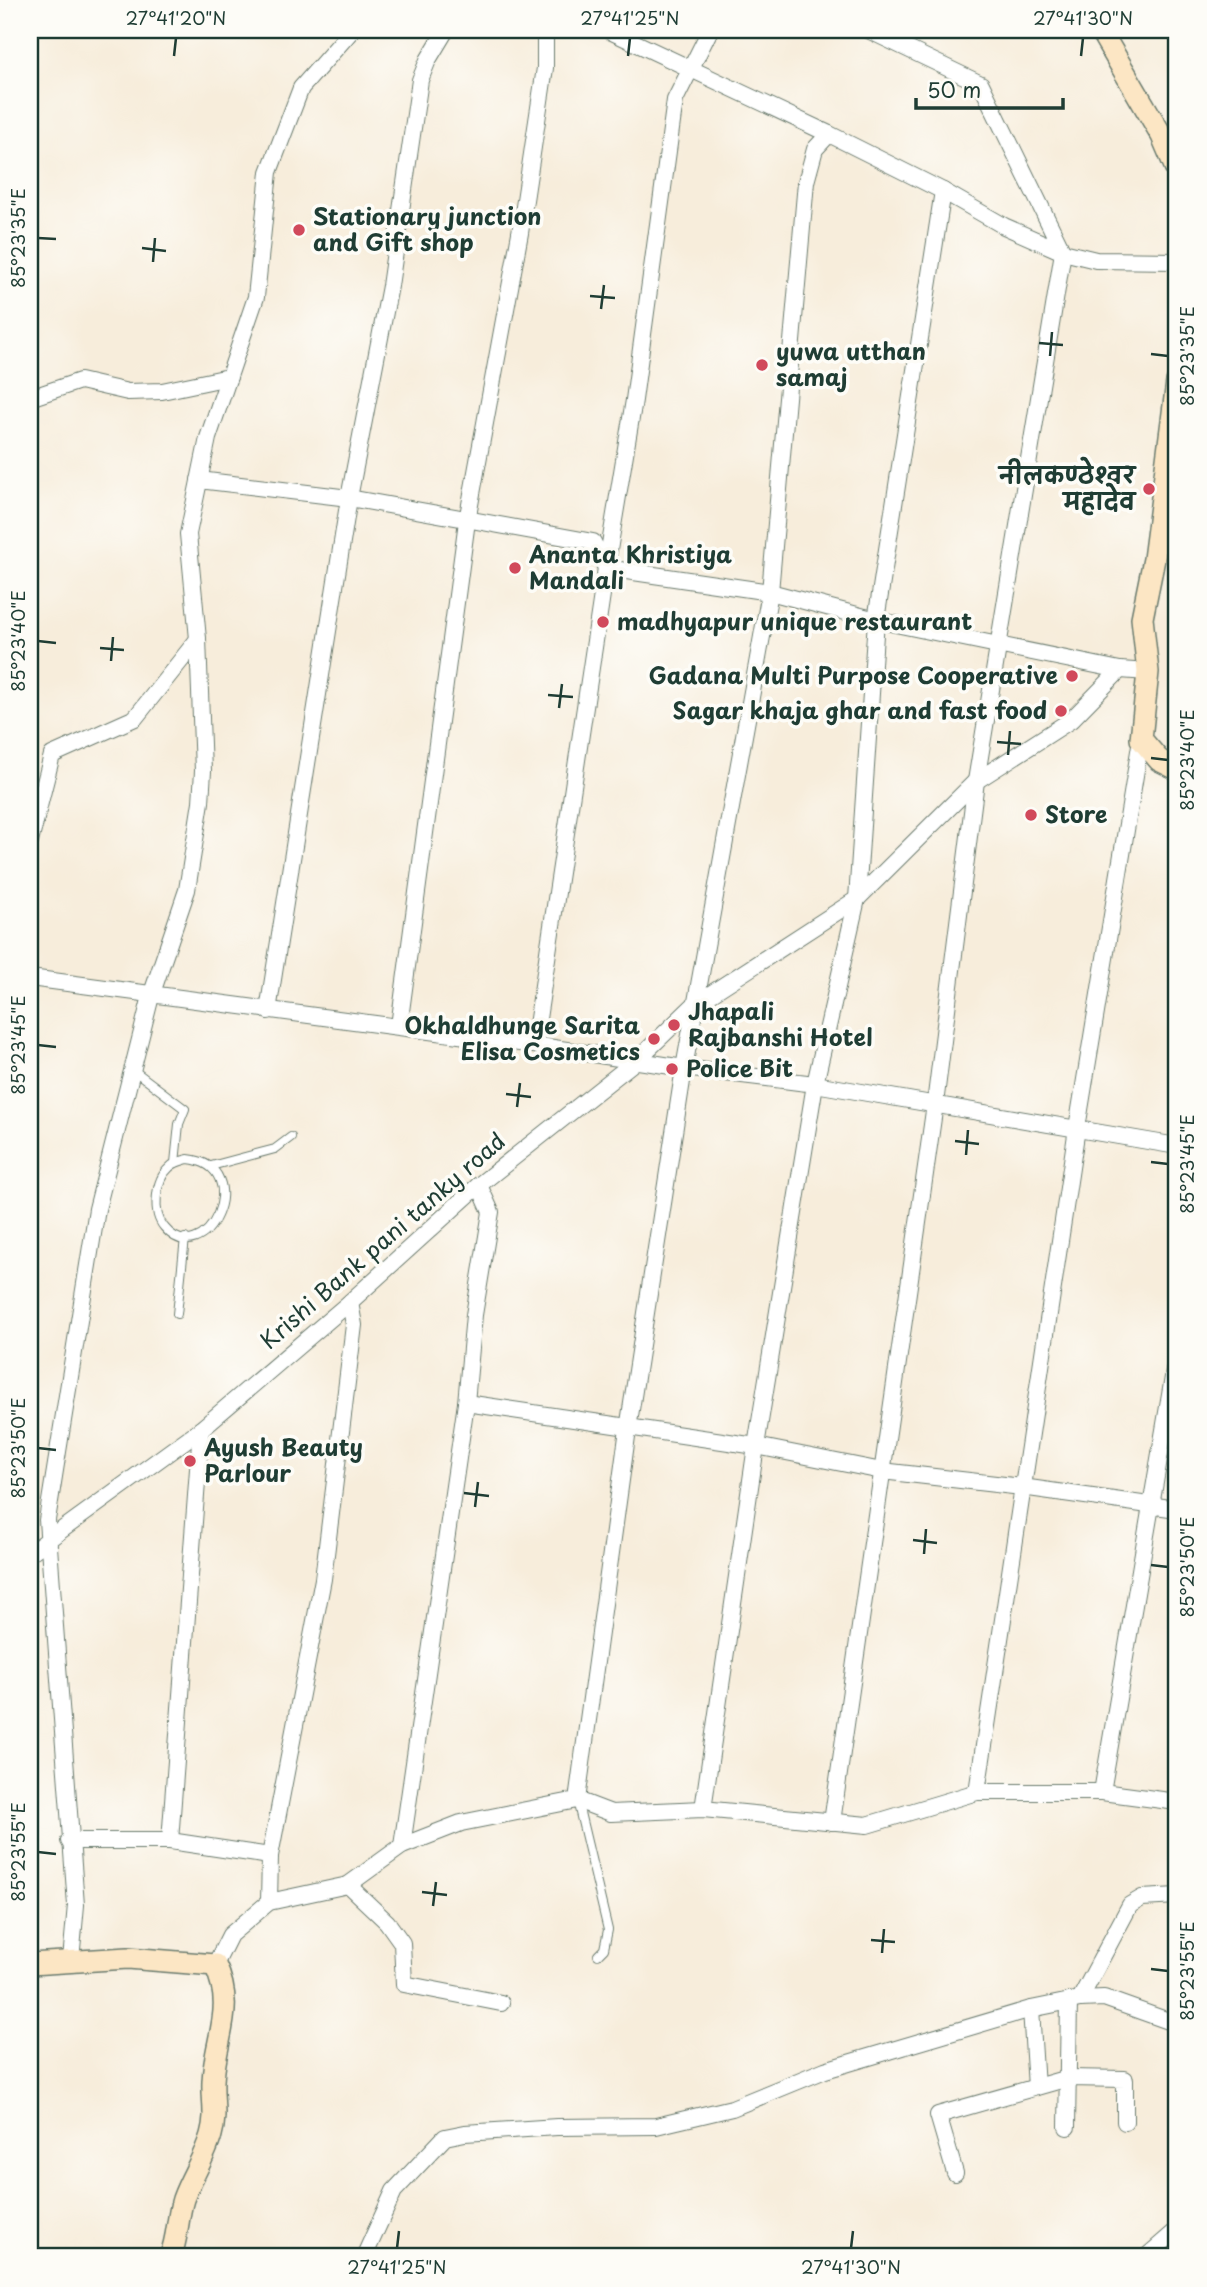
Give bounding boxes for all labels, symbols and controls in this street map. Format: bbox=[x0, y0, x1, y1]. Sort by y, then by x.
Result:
text: 27°41'20"N bbox=[126, 4, 226, 31]
text: 27°41'25"N bbox=[580, 4, 680, 31]
text: 27°41'30"N bbox=[1033, 4, 1133, 31]
scale bar bbox=[916, 66, 1064, 110]
text: 50 m bbox=[927, 73, 981, 105]
text: 85°23'35"E bbox=[4, 188, 31, 288]
place label: Stationary junction and Gift shop bbox=[313, 198, 542, 259]
marker: Stationary junction and Gift shop bbox=[291, 222, 307, 238]
text: 85°23'35"E bbox=[1173, 306, 1200, 406]
place label: yuwa utthan samaj bbox=[776, 333, 926, 394]
marker: yuwa utthan samaj bbox=[754, 357, 770, 373]
place label: नीलकण्ठेश्वर महादेव bbox=[997, 456, 1137, 518]
marker: नीलकण्ठेश्वर महादेव bbox=[1141, 481, 1157, 497]
place label: Ananta Khristiya Mandali bbox=[528, 536, 732, 597]
marker: Ananta Khristiya Mandali bbox=[507, 560, 523, 576]
text: 85°23'40"E bbox=[4, 590, 31, 692]
place label: madhyapur unique restaurant bbox=[617, 603, 972, 638]
marker: madhyapur unique restaurant bbox=[595, 614, 611, 630]
place label: Gadana Multi Purpose Cooperative bbox=[649, 657, 1059, 692]
marker: Gadana Multi Purpose Cooperative bbox=[1064, 668, 1080, 684]
place label: Sagar khaja ghar and fast food bbox=[673, 692, 1047, 727]
marker: Sagar khaja ghar and fast food bbox=[1053, 703, 1069, 719]
text: 85°23'40"E bbox=[1173, 709, 1200, 811]
place label: Store bbox=[1045, 796, 1108, 831]
marker: Store bbox=[1023, 807, 1039, 823]
place label: Jhapali Rajbanshi Hotel bbox=[688, 993, 872, 1054]
text: 85°23'45"E bbox=[4, 995, 31, 1095]
place label: Okhaldhunge Sarita Elisa Cosmetics bbox=[405, 1007, 640, 1068]
marker: Jhapali Rajbanshi Hotel bbox=[666, 1017, 682, 1033]
marker: Okhaldhunge Sarita Elisa Cosmetics bbox=[646, 1031, 662, 1047]
place label: Police Bit bbox=[686, 1050, 793, 1085]
marker: Police Bit bbox=[664, 1061, 680, 1077]
text: 85°23'45"E bbox=[1173, 1114, 1200, 1214]
street label: Krishi Bank pani tanky road bbox=[252, 1123, 512, 1356]
text: 85°23'50"E bbox=[4, 1398, 31, 1498]
place label: Ayush Beauty Parlour bbox=[203, 1429, 363, 1490]
marker: Ayush Beauty Parlour bbox=[182, 1453, 198, 1469]
text: 85°23'50"E bbox=[1173, 1517, 1200, 1617]
text: 85°23'55"E bbox=[4, 1802, 31, 1902]
text: 85°23'55"E bbox=[1173, 1921, 1200, 2021]
text: 27°41'25"N bbox=[347, 2253, 447, 2280]
text: 27°41'30"N bbox=[801, 2253, 901, 2280]

